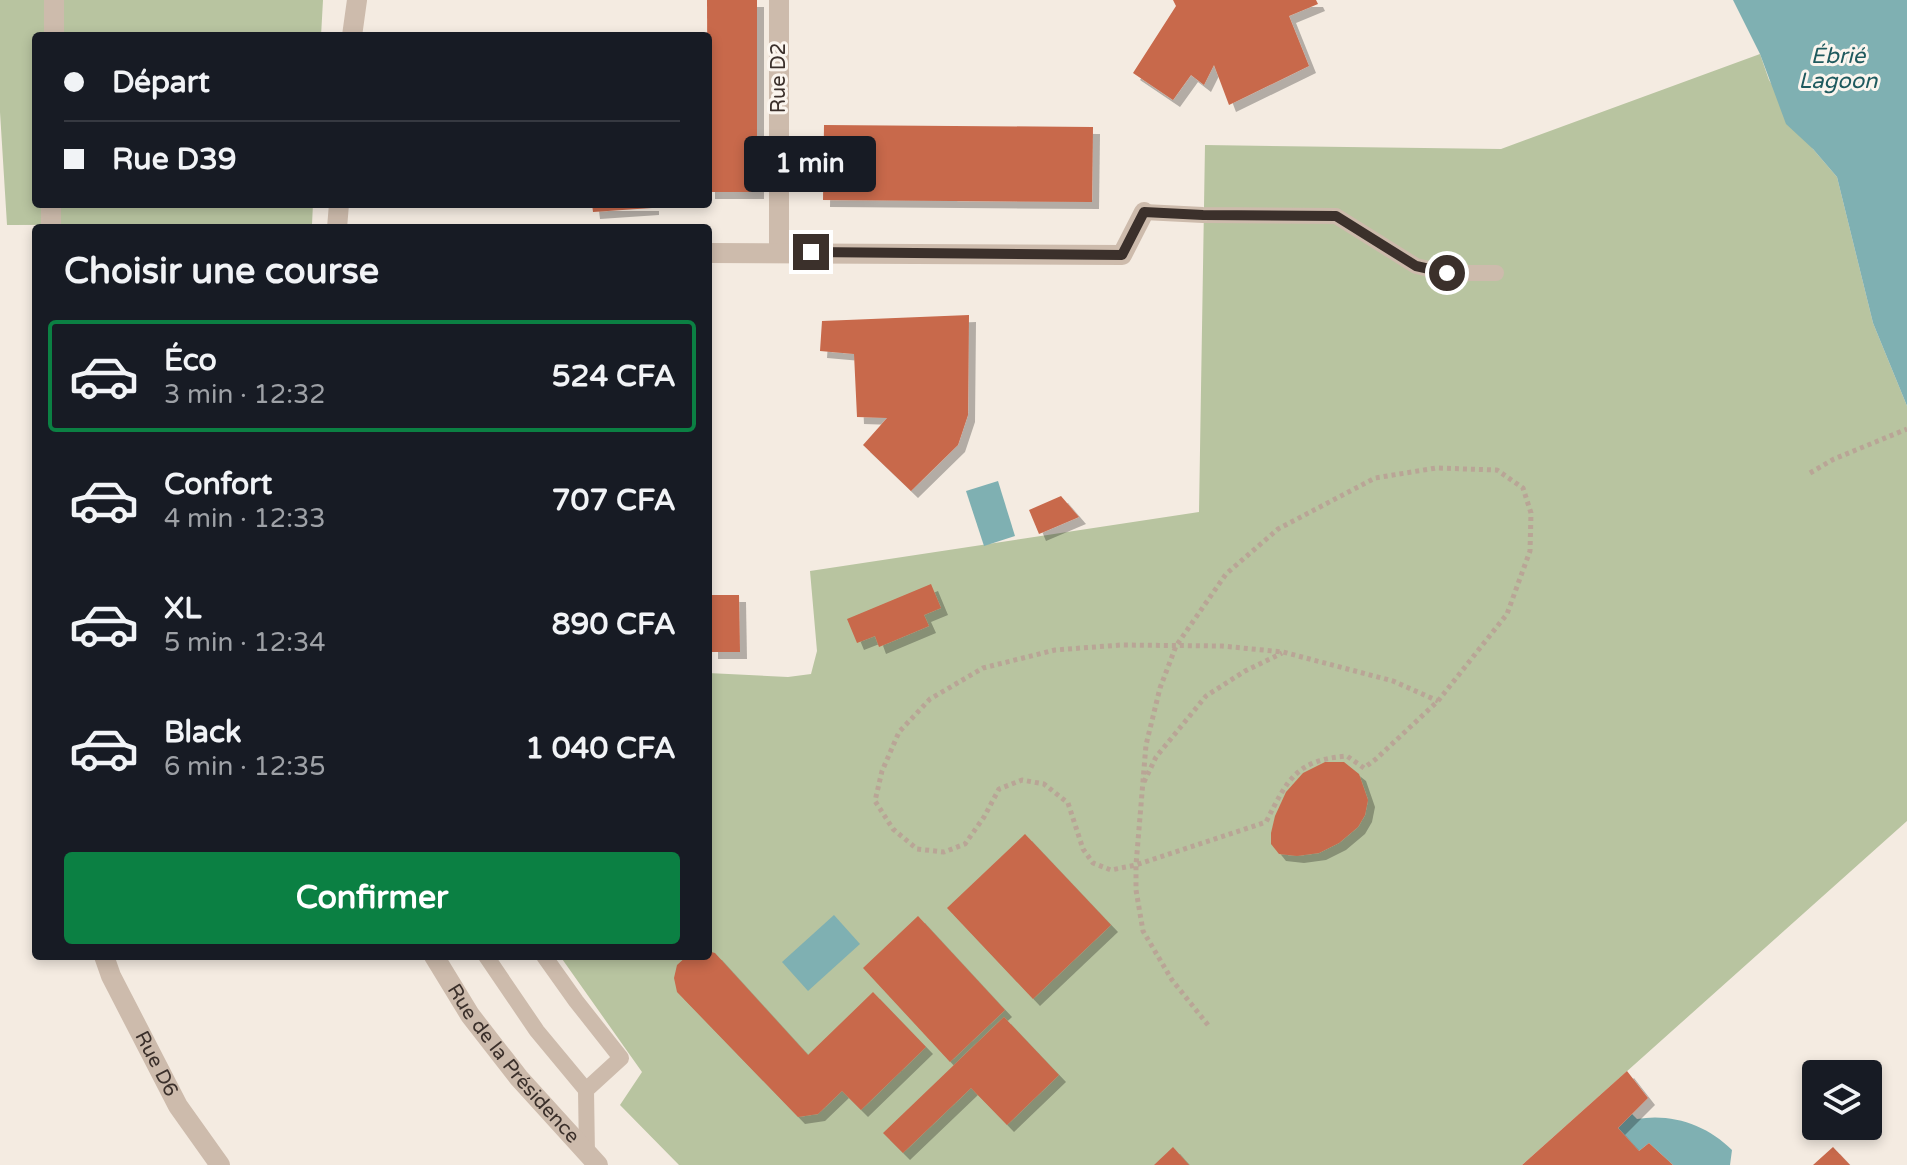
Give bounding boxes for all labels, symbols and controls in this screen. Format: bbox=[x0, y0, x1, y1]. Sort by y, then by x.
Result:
street label: Rue D2 bbox=[767, 43, 791, 113]
water label: Ébrié Lagoon bbox=[1798, 43, 1878, 94]
text: Départ bbox=[112, 64, 210, 101]
callout: 1 min bbox=[745, 136, 877, 192]
text: Rue D39 bbox=[112, 141, 237, 178]
text: 1 min bbox=[775, 148, 845, 179]
route end bbox=[793, 234, 829, 270]
text: Choisir une course bbox=[64, 250, 379, 293]
route start bbox=[1429, 255, 1465, 291]
icon: car bbox=[68, 340, 140, 412]
text: Éco bbox=[164, 342, 217, 379]
text: 524 CFA bbox=[552, 358, 676, 395]
text: 3 min · 12:32 bbox=[164, 379, 326, 410]
icon: car bbox=[68, 464, 140, 536]
text: Confort bbox=[164, 466, 272, 503]
text: 707 CFA bbox=[552, 482, 676, 519]
text: 4 min · 12:33 bbox=[164, 503, 326, 534]
icon: car bbox=[68, 588, 140, 660]
text: XL bbox=[164, 590, 201, 627]
text: 890 CFA bbox=[552, 606, 676, 643]
text: 5 min · 12:34 bbox=[164, 627, 326, 658]
icon: car bbox=[68, 712, 140, 784]
text: Black bbox=[164, 714, 241, 751]
text: 1 040 CFA bbox=[525, 730, 676, 767]
text: 6 min · 12:35 bbox=[164, 751, 326, 782]
button: Confirmer bbox=[64, 852, 680, 944]
street label: Rue de la Présidence bbox=[442, 980, 584, 1148]
street label: Rue D6 bbox=[129, 1027, 183, 1101]
map controls bbox=[1802, 1060, 1882, 1140]
button: layers bbox=[1802, 1060, 1882, 1140]

